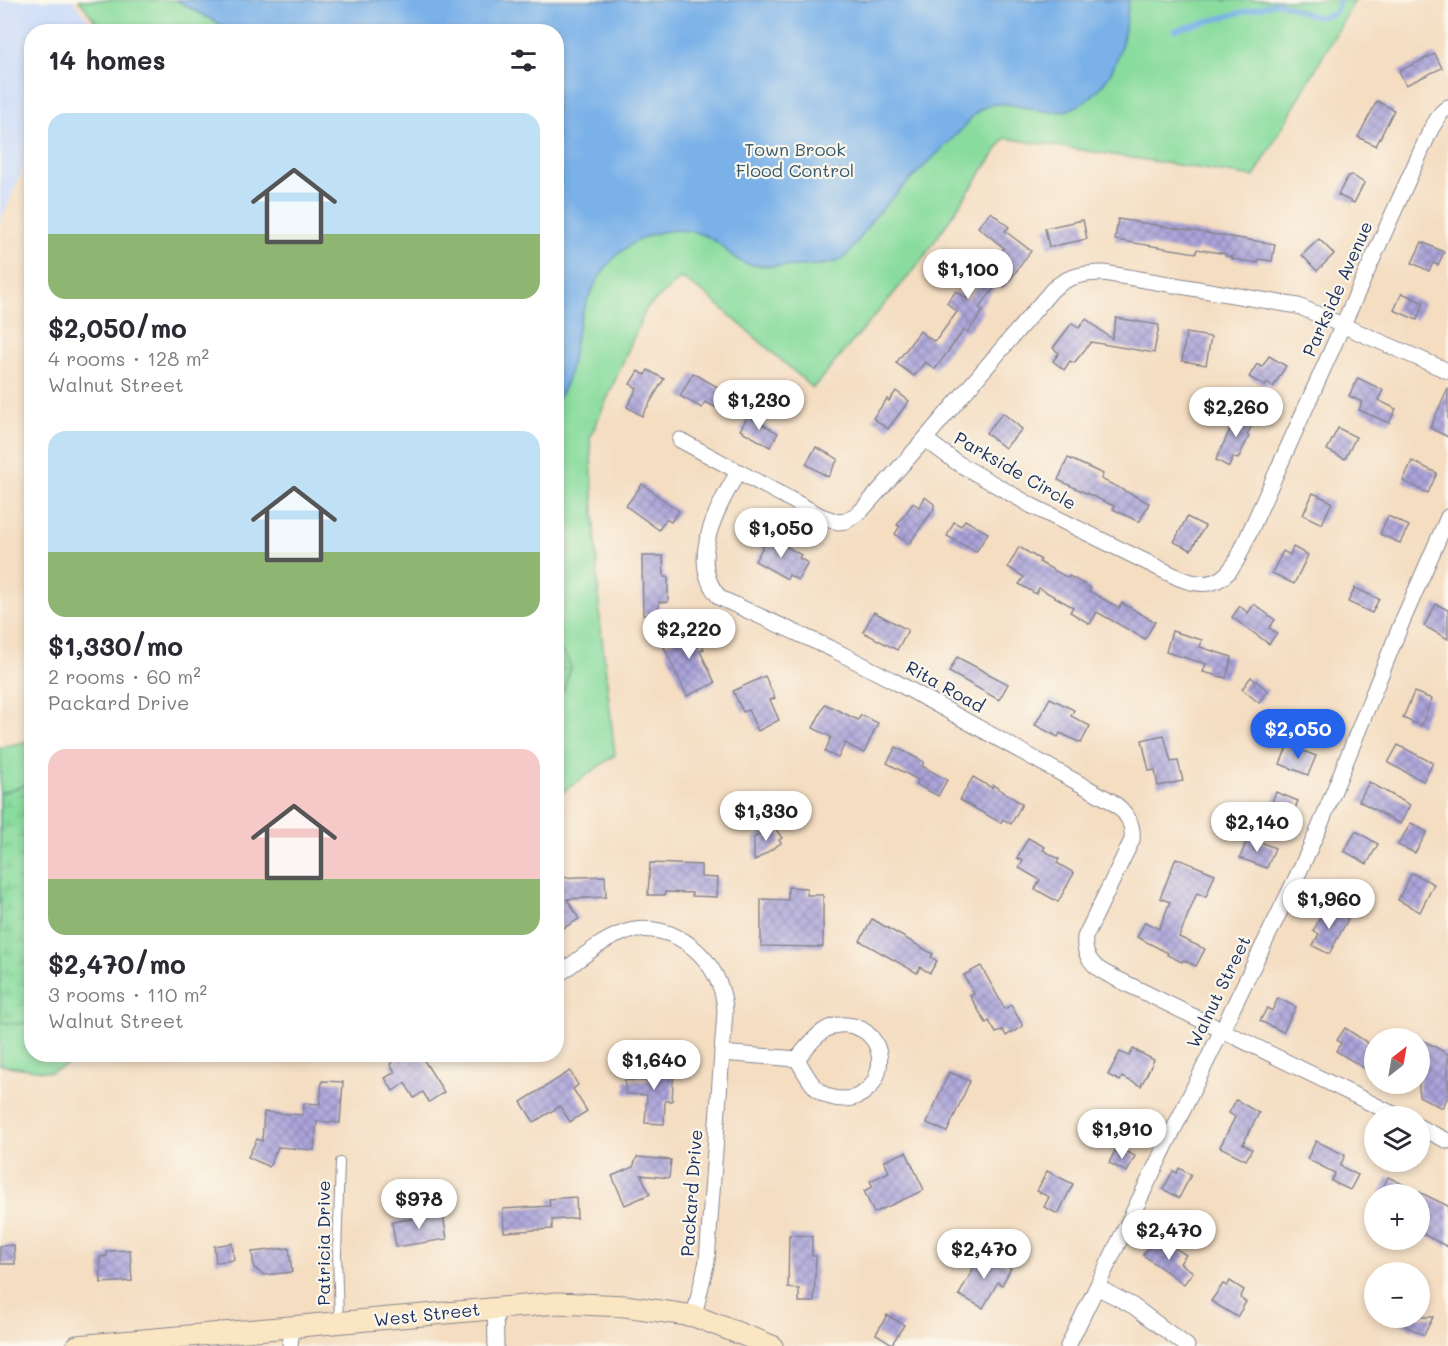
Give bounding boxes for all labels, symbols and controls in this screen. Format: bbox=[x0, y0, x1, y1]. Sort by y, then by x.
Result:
text: 14 homes bbox=[48, 43, 166, 77]
icon: filters bbox=[507, 44, 540, 77]
park label: Town Brook Flood Control bbox=[736, 137, 854, 182]
icon: home bbox=[240, 152, 348, 260]
street label: Parkside Avenue bbox=[1297, 217, 1378, 360]
pin: $1,100 bbox=[919, 249, 1017, 300]
text: $1,100 bbox=[937, 255, 999, 281]
text: $2,050/mo bbox=[48, 311, 187, 345]
text: 4 rooms · 128 m² bbox=[48, 345, 209, 371]
text: Walnut Street bbox=[48, 371, 184, 397]
pin: $1,230 bbox=[710, 380, 808, 431]
text: $1,230 bbox=[727, 386, 791, 412]
pin: $2,260 bbox=[1187, 387, 1285, 438]
text: $2,260 bbox=[1203, 393, 1269, 419]
street label: Parkside Circle bbox=[950, 425, 1081, 515]
icon: home bbox=[240, 470, 348, 578]
pin: $1,050 bbox=[732, 508, 830, 559]
text: $1,050 bbox=[749, 514, 813, 540]
pin: $2,220 bbox=[640, 609, 738, 660]
text: $2,220 bbox=[657, 615, 721, 641]
text: $1,330/mo bbox=[48, 629, 183, 663]
street label: Rita Road bbox=[902, 655, 989, 718]
text: 2 rooms · 60 m² bbox=[48, 663, 201, 689]
text: Packard Drive bbox=[48, 689, 190, 715]
pin: $2,050 bbox=[1249, 709, 1347, 760]
text: $2,050 bbox=[1264, 715, 1332, 741]
icon: home bbox=[240, 788, 348, 896]
pin: $1,330 bbox=[717, 791, 815, 842]
text: $1,330 bbox=[734, 797, 798, 823]
pin: $2,140 bbox=[1208, 802, 1306, 853]
text: $2,140 bbox=[1225, 808, 1289, 834]
pin: $1,960 bbox=[1280, 879, 1378, 930]
text: $1,960 bbox=[1297, 885, 1361, 911]
street label: Walnut Street bbox=[1181, 931, 1256, 1052]
text: $2,470/mo bbox=[48, 947, 186, 981]
text: 3 rooms · 110 m² bbox=[48, 981, 207, 1007]
text: Walnut Street bbox=[48, 1007, 184, 1033]
north arrow bbox=[1364, 1028, 1430, 1094]
map controls bbox=[1364, 1028, 1430, 1328]
pin: $1,640 bbox=[605, 1040, 703, 1091]
text: $1,640 bbox=[622, 1046, 687, 1072]
button: layers bbox=[1364, 1106, 1430, 1172]
pin: $1,910 bbox=[1073, 1109, 1171, 1160]
text: $1,910 bbox=[1091, 1115, 1153, 1141]
street label: Packard Drive bbox=[675, 1129, 707, 1257]
pin: $978 bbox=[383, 1179, 455, 1230]
street label: Patricia Drive bbox=[311, 1180, 335, 1306]
button: + bbox=[1364, 1184, 1430, 1250]
text: $978 bbox=[395, 1185, 443, 1211]
pin: $2,470 bbox=[1120, 1210, 1218, 1261]
text: $2,470 bbox=[1136, 1216, 1202, 1242]
pin: $2,470 bbox=[935, 1229, 1033, 1280]
text: $2,470 bbox=[951, 1235, 1017, 1261]
button: − bbox=[1364, 1262, 1430, 1328]
street label: West Street bbox=[373, 1296, 481, 1332]

